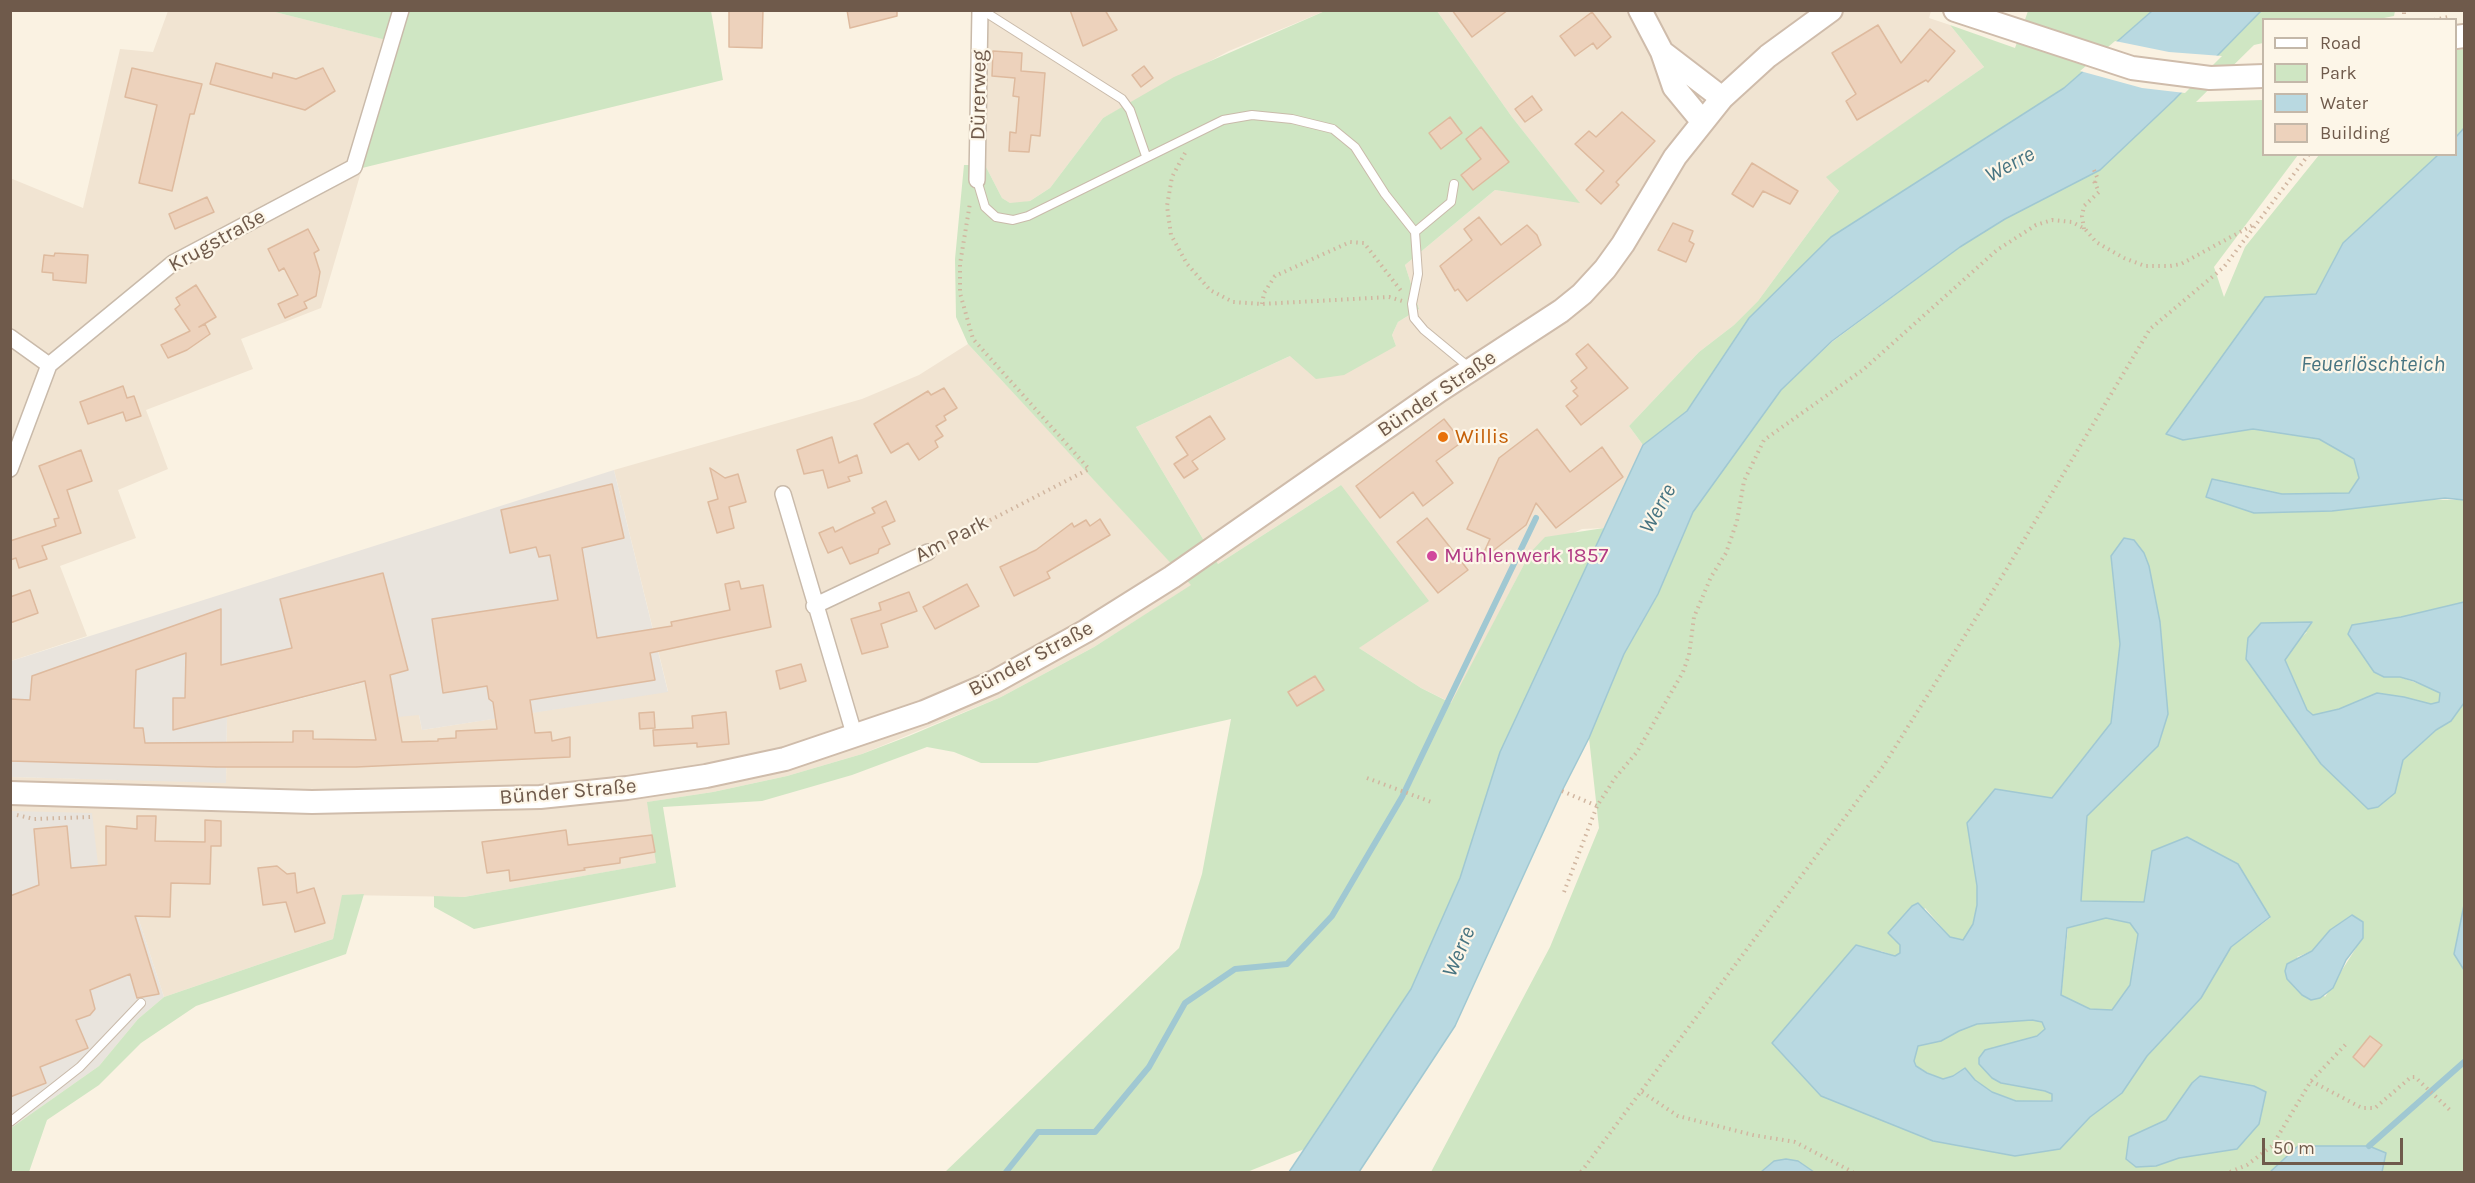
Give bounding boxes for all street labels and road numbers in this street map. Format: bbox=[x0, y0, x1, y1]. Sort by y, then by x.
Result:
street label: Dürerweg bbox=[966, 50, 992, 140]
street label: Krugstraße bbox=[164, 204, 270, 278]
street label: Bünder Straße bbox=[1373, 345, 1501, 443]
street label: Am Park bbox=[911, 510, 993, 568]
street label: Bünder Straße bbox=[964, 616, 1098, 702]
street label: Bünder Straße bbox=[498, 773, 638, 811]

